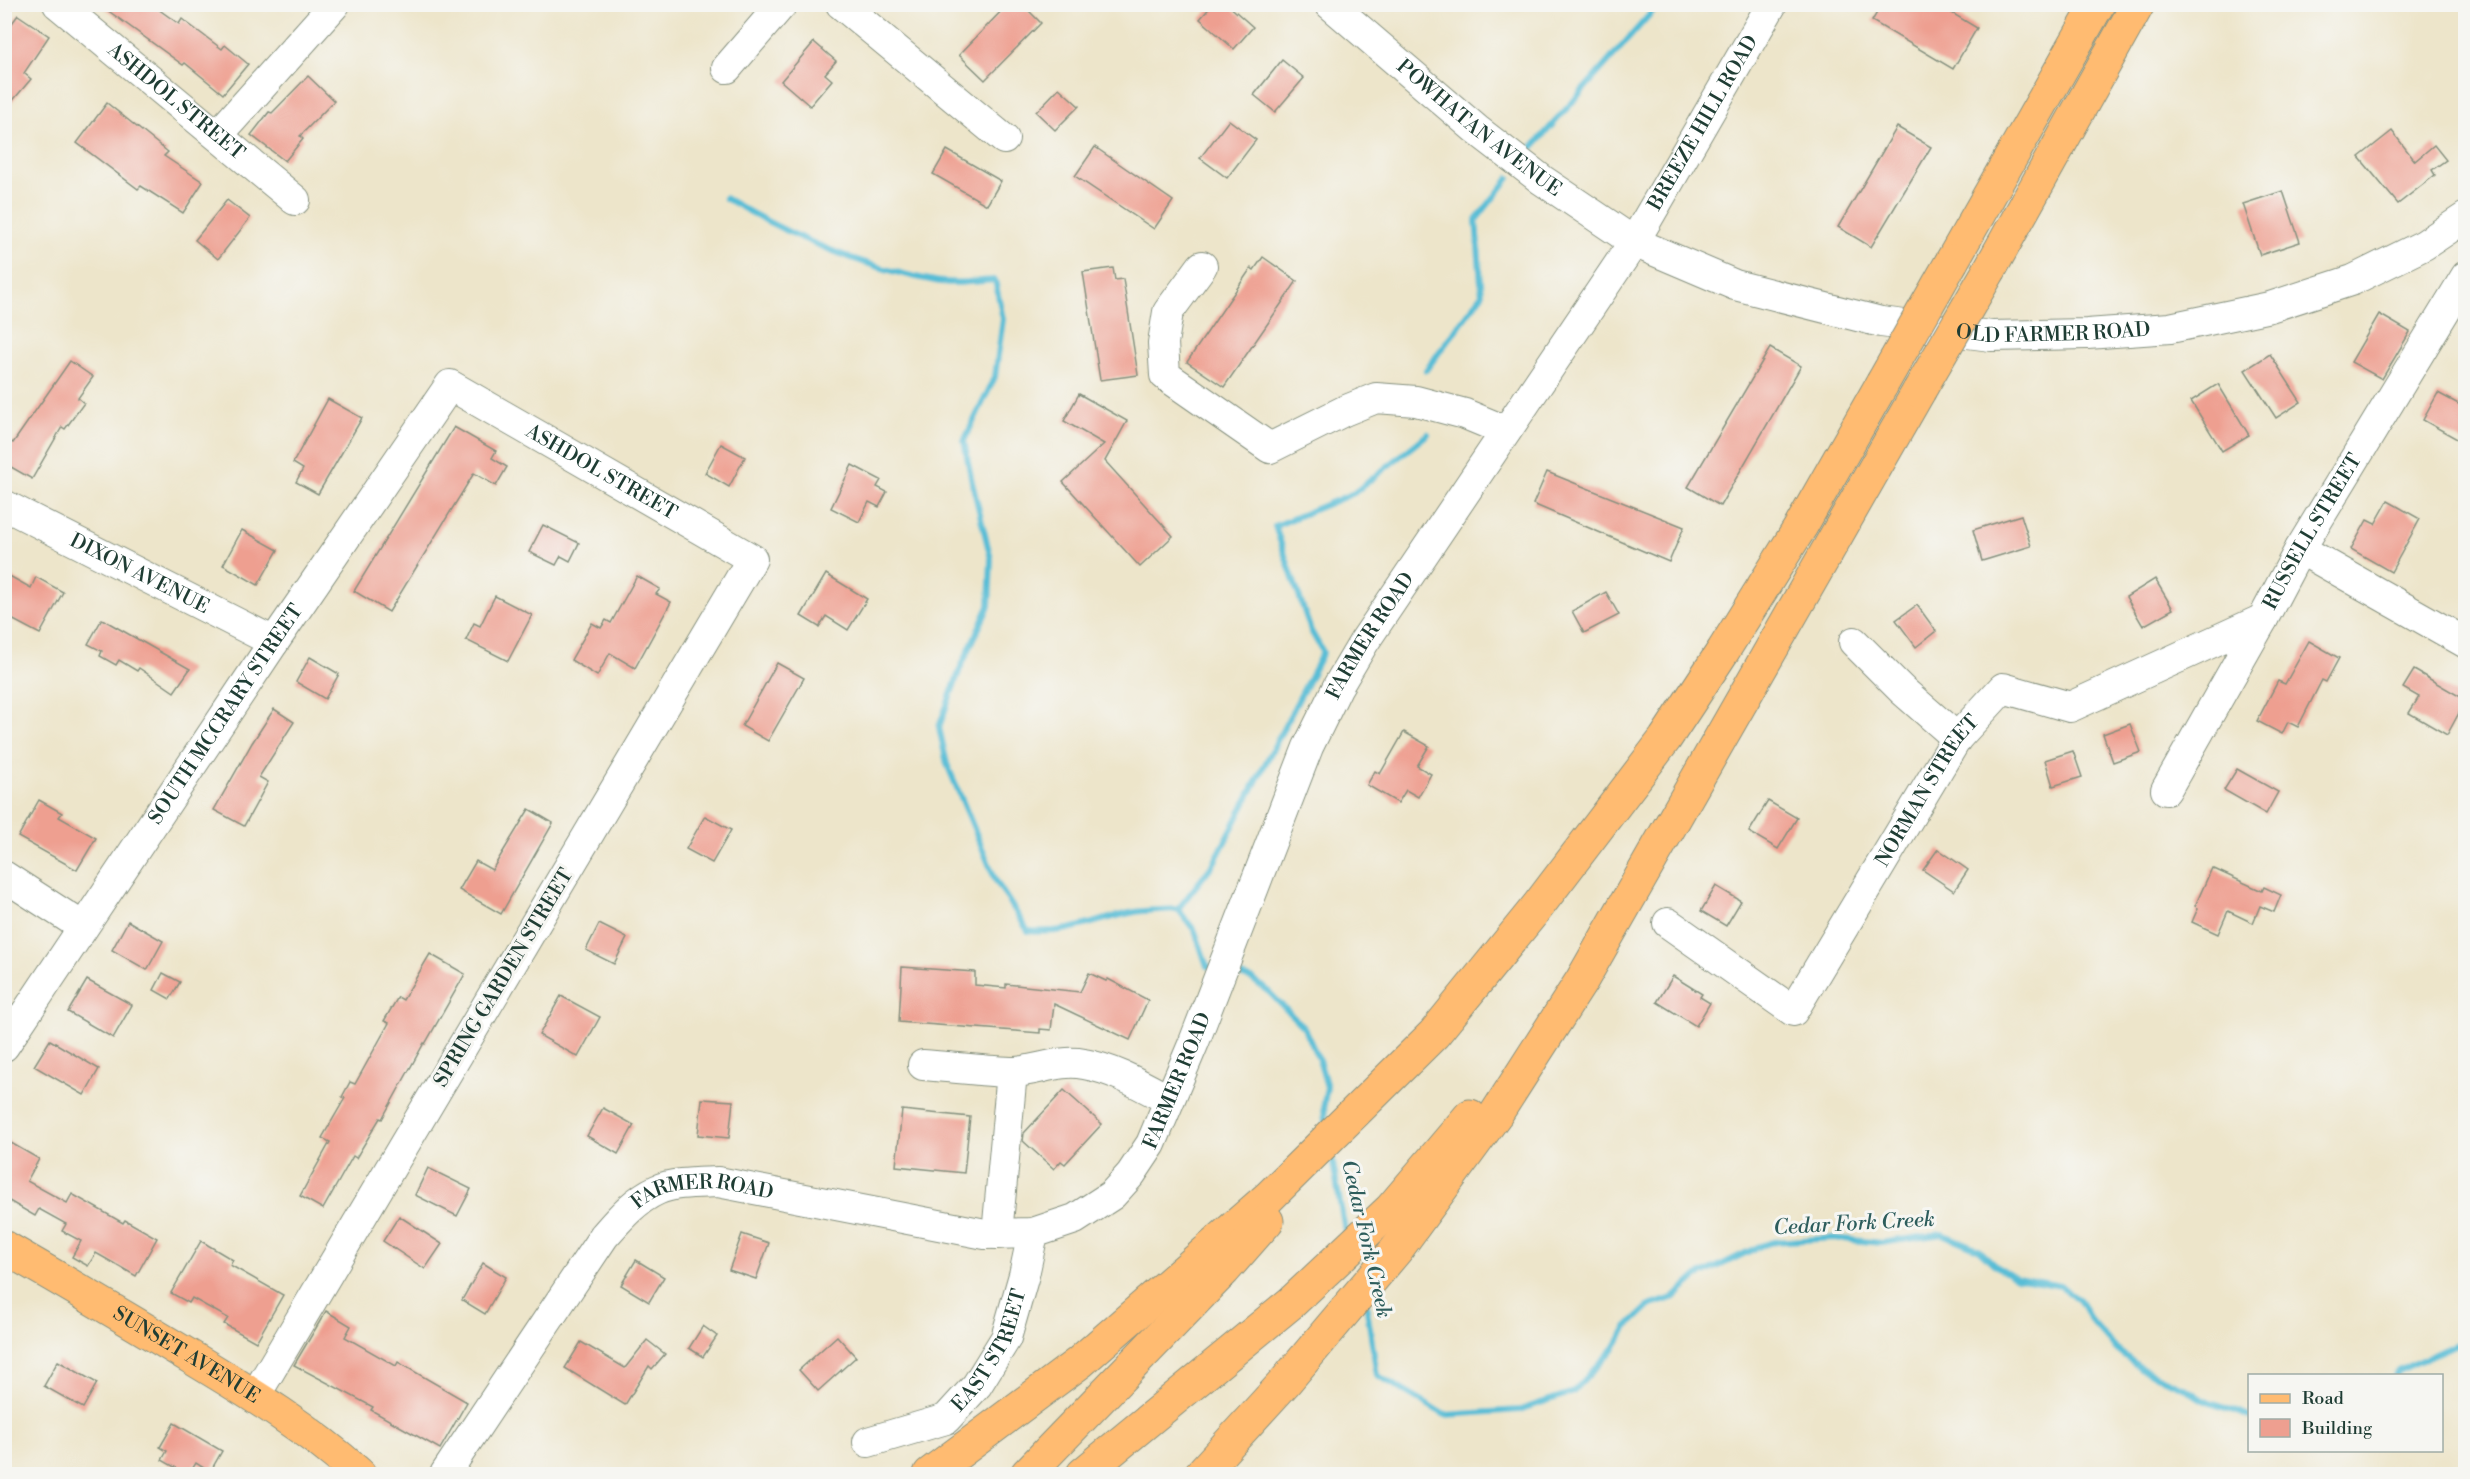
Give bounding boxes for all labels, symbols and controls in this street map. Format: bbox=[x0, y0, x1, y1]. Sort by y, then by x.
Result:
street label: BREEZE HILL ROAD bbox=[1642, 31, 1764, 216]
street label: ASHDOL STREET bbox=[101, 37, 250, 165]
street label: POWHATAN AVENUE bbox=[1391, 54, 1566, 202]
street label: OLD FARMER ROAD bbox=[1955, 317, 2151, 349]
street label: ASHDOL STREET bbox=[520, 418, 681, 526]
street label: RUSSELL STREET bbox=[2258, 449, 2367, 614]
street label: DIXON AVENUE bbox=[66, 528, 213, 620]
street label: FARMER ROAD bbox=[1321, 568, 1420, 704]
street label: SOUTH MCCRARY STREET bbox=[143, 599, 309, 829]
street label: NORMAN STREET bbox=[1870, 709, 1985, 871]
street label: SPRING GARDEN STREET bbox=[429, 864, 579, 1092]
street label: FARMER ROAD bbox=[1138, 1009, 1217, 1153]
water label: Cedar Fork Creek bbox=[1335, 1157, 1397, 1321]
street label: FARMER ROAD bbox=[626, 1169, 776, 1215]
water label: Cedar Fork Creek bbox=[1773, 1207, 1935, 1241]
street label: EAST STREET bbox=[946, 1286, 1032, 1417]
street label: SUNSET AVENUE bbox=[108, 1301, 265, 1409]
legend bbox=[2248, 1374, 2443, 1452]
text: Road bbox=[2302, 1387, 2345, 1410]
text: Building bbox=[2301, 1417, 2373, 1440]

